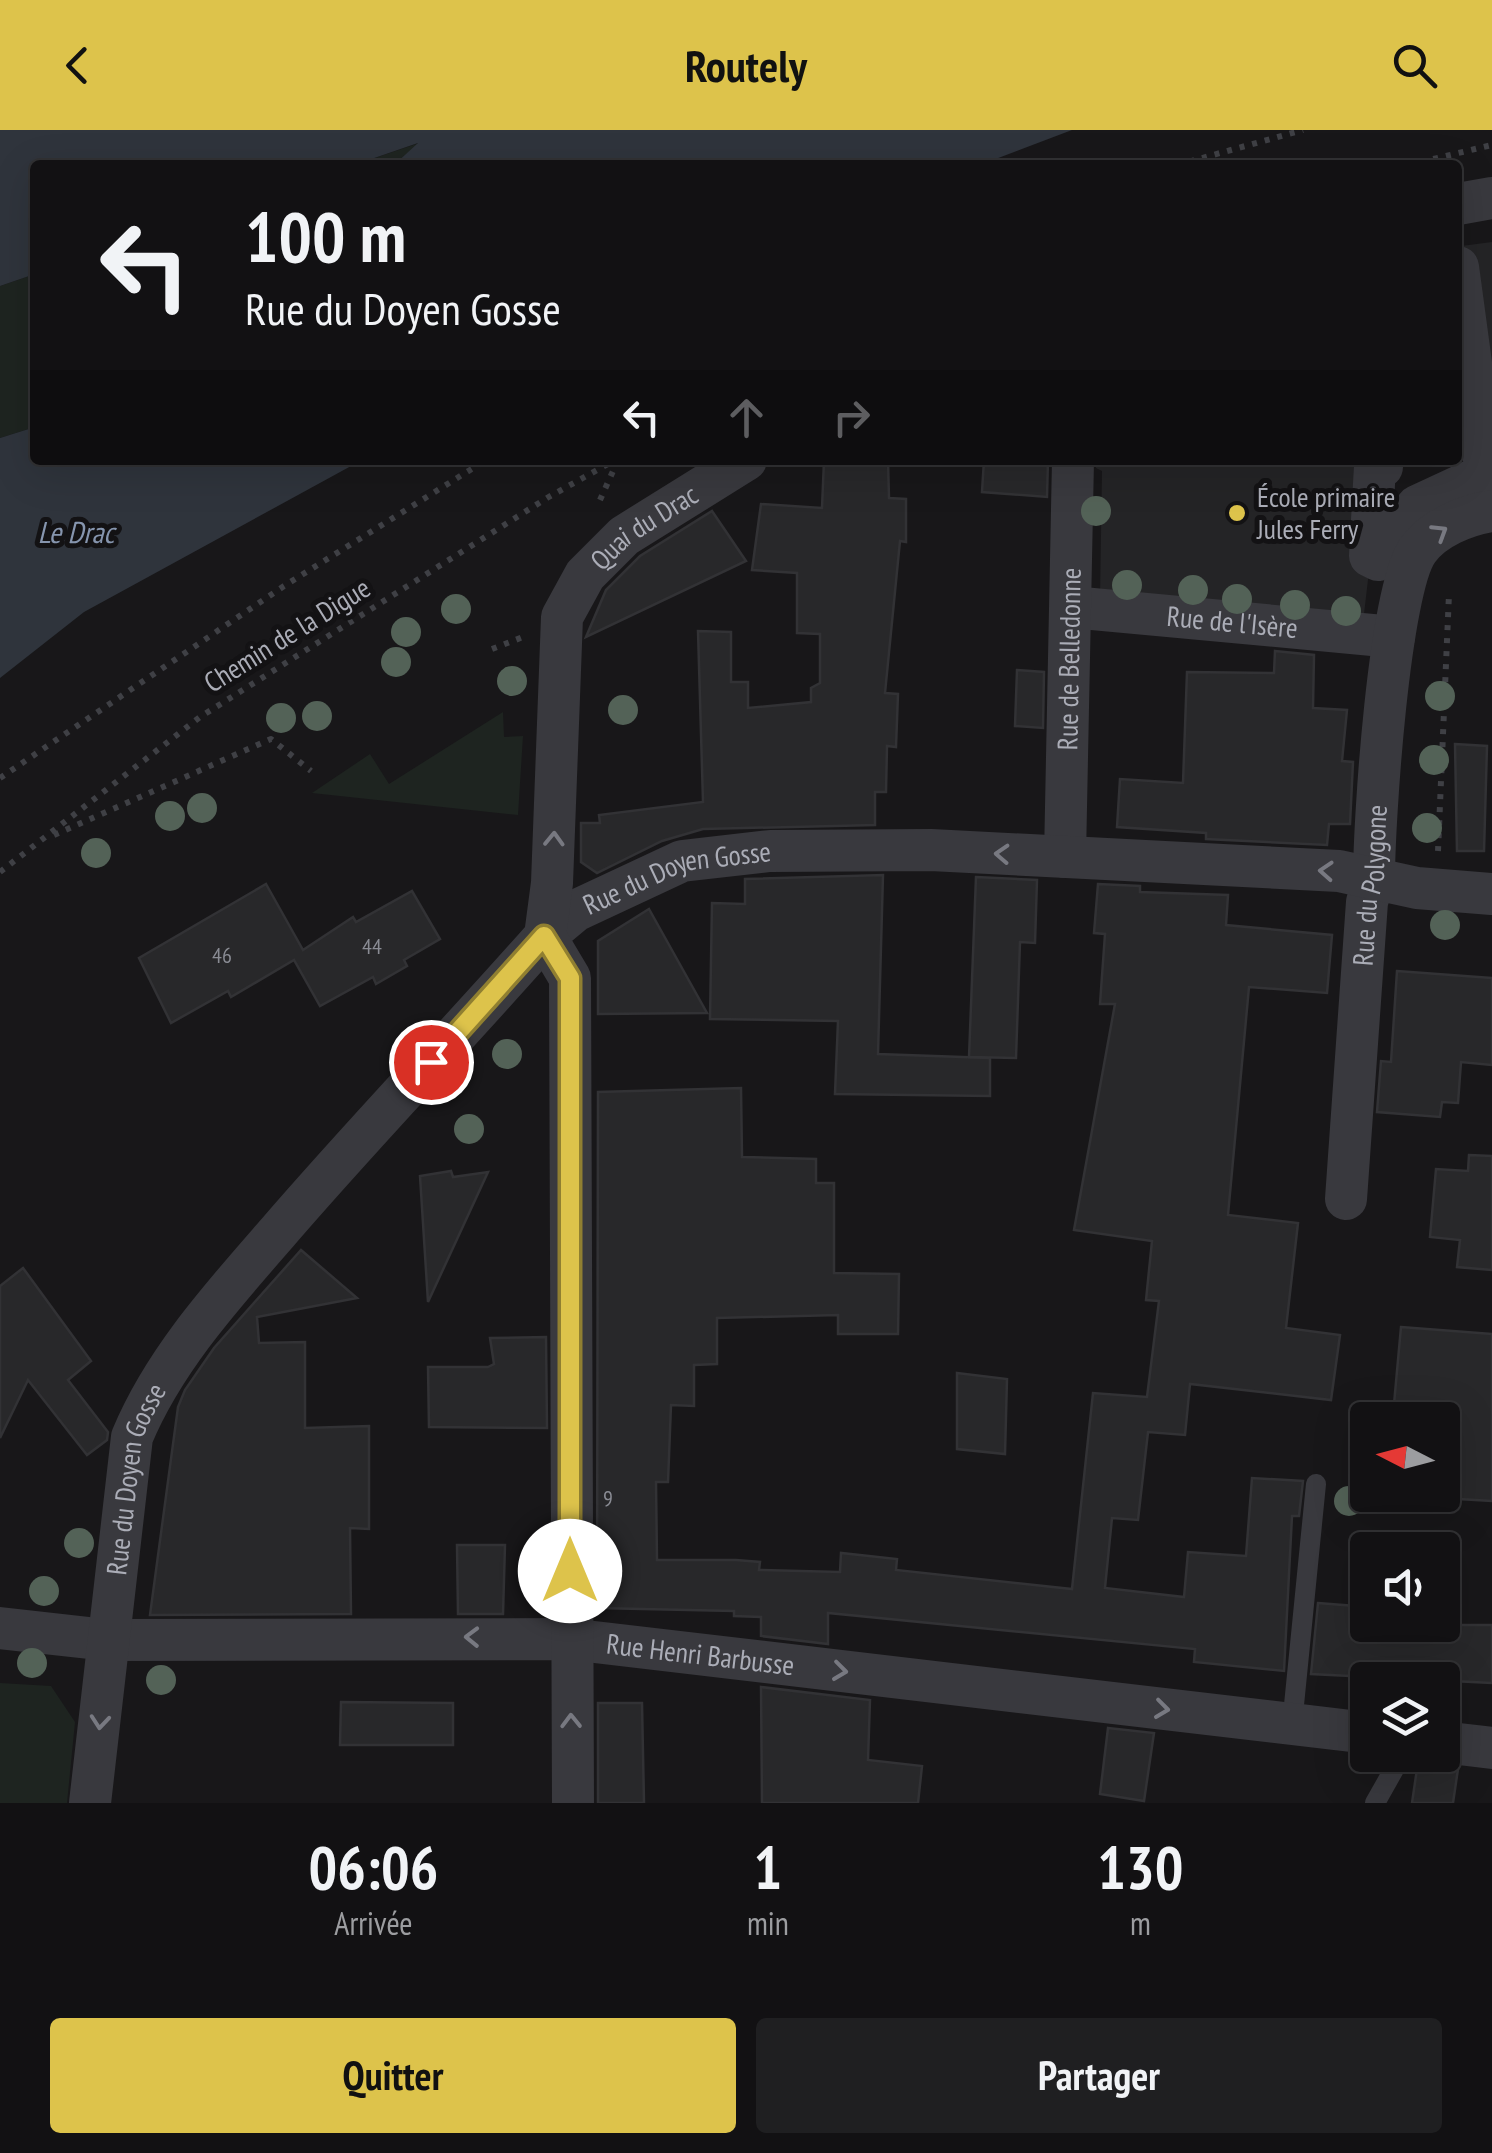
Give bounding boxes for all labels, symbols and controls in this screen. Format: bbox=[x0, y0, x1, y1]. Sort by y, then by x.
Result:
text: Routely bbox=[685, 36, 807, 94]
icon: back bbox=[50, 38, 105, 93]
icon: search bbox=[1387, 38, 1442, 93]
text: 100 m bbox=[245, 191, 406, 281]
icon: left bbox=[80, 200, 210, 330]
text: Rue du Doyen Gosse bbox=[245, 279, 561, 337]
icon: left bbox=[614, 390, 669, 445]
icon: ahead bbox=[719, 390, 774, 445]
icon: right bbox=[824, 390, 879, 445]
street label: Quai du Drac bbox=[582, 476, 705, 578]
place label: École primaire Jules Ferry bbox=[1256, 478, 1395, 547]
marker: École primaire Jules Ferry bbox=[1226, 502, 1248, 524]
water label: Le Drac bbox=[38, 512, 118, 551]
one-way arrow bbox=[1430, 526, 1448, 545]
street label: Rue de Belledonne bbox=[1048, 567, 1089, 751]
street label: Chemin de la Digue bbox=[197, 569, 377, 700]
street label: Rue de l'Isère bbox=[1165, 597, 1299, 646]
street label: Rue du Polygone bbox=[1344, 804, 1395, 967]
one-way arrow bbox=[543, 830, 564, 846]
street label: Rue du Doyen Gosse bbox=[577, 832, 773, 923]
one-way arrow bbox=[993, 844, 1009, 865]
one-way arrow bbox=[1318, 861, 1334, 882]
house number: 44 bbox=[362, 932, 382, 960]
house number: 46 bbox=[212, 941, 232, 969]
pin bbox=[389, 1020, 474, 1105]
icon: arrive bbox=[404, 1035, 459, 1090]
street label: Rue du Doyen Gosse bbox=[97, 1376, 174, 1577]
north arrow bbox=[1350, 1402, 1460, 1512]
map controls bbox=[1350, 1402, 1460, 1772]
house number: 9 bbox=[603, 1484, 613, 1512]
position arrow bbox=[518, 1519, 622, 1623]
button: sound bbox=[1350, 1532, 1460, 1642]
street label: Rue Henri Barbusse bbox=[605, 1625, 796, 1683]
one-way arrow bbox=[463, 1626, 478, 1648]
one-way arrow bbox=[832, 1660, 848, 1681]
button: layers bbox=[1350, 1662, 1460, 1772]
one-way arrow bbox=[1155, 1698, 1171, 1719]
one-way arrow bbox=[560, 1713, 581, 1729]
one-way arrow bbox=[89, 1714, 111, 1730]
text: 06:06 bbox=[309, 1828, 438, 1906]
text: 1 bbox=[754, 1828, 782, 1906]
text: 130 bbox=[1097, 1828, 1183, 1906]
text: Arrivée bbox=[334, 1902, 413, 1944]
text: min bbox=[747, 1902, 789, 1944]
text: m bbox=[1130, 1902, 1151, 1944]
button: Quitter bbox=[50, 2018, 736, 2133]
button: Partager bbox=[756, 2018, 1442, 2133]

